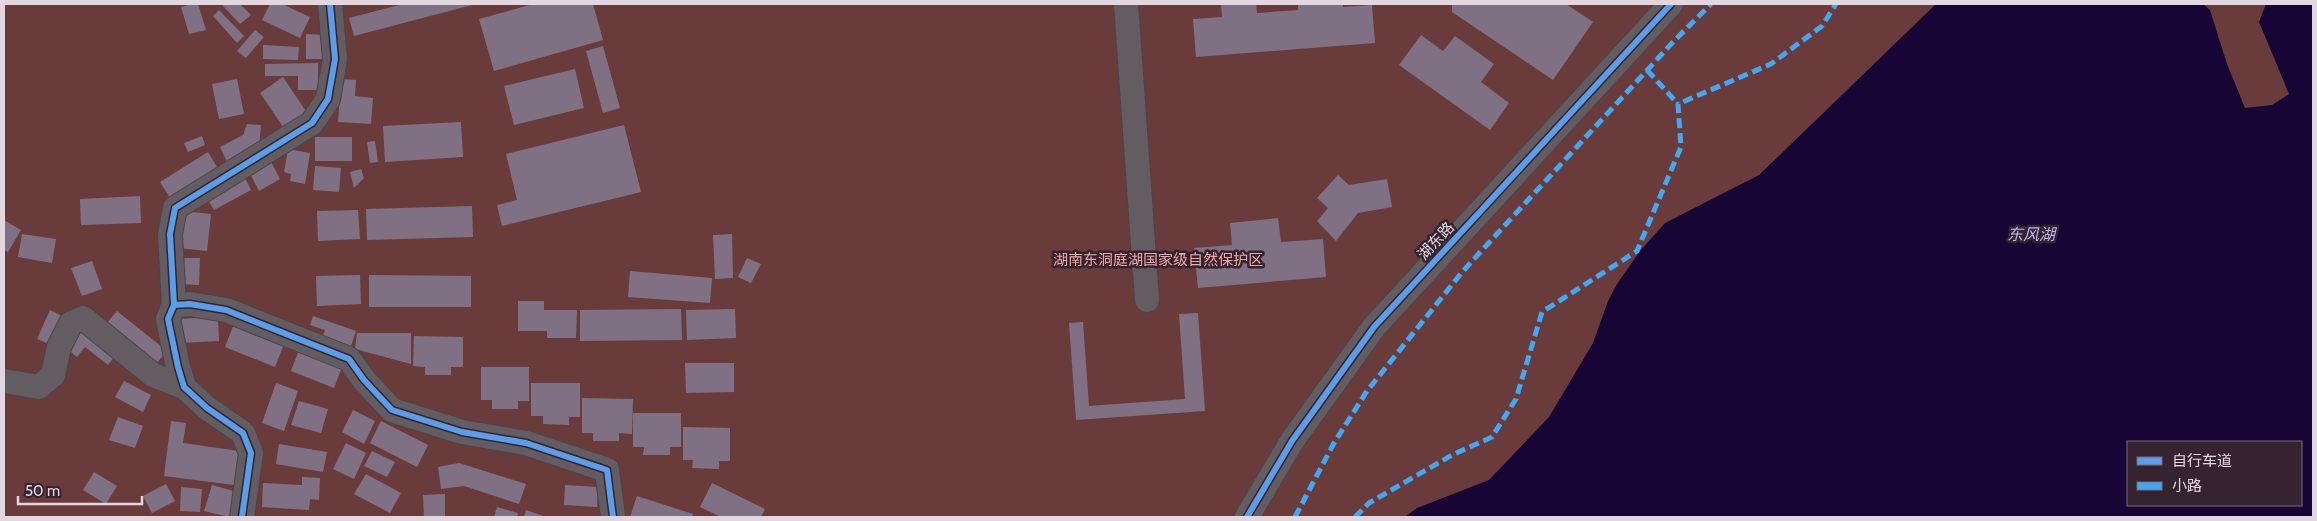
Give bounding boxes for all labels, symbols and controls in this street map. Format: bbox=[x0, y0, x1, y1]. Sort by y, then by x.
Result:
street label: 湖东路 bbox=[1414, 218, 1458, 264]
water label: 东风湖 bbox=[2007, 225, 2058, 244]
park label: 湖南东洞庭湖国家级自然保护区 bbox=[1053, 251, 1263, 269]
legend bbox=[2127, 441, 2302, 506]
text: 自行车道 bbox=[2172, 452, 2232, 470]
scale bar bbox=[18, 474, 141, 506]
text: 小路 bbox=[2172, 477, 2202, 495]
text: 50 m bbox=[25, 482, 60, 500]

